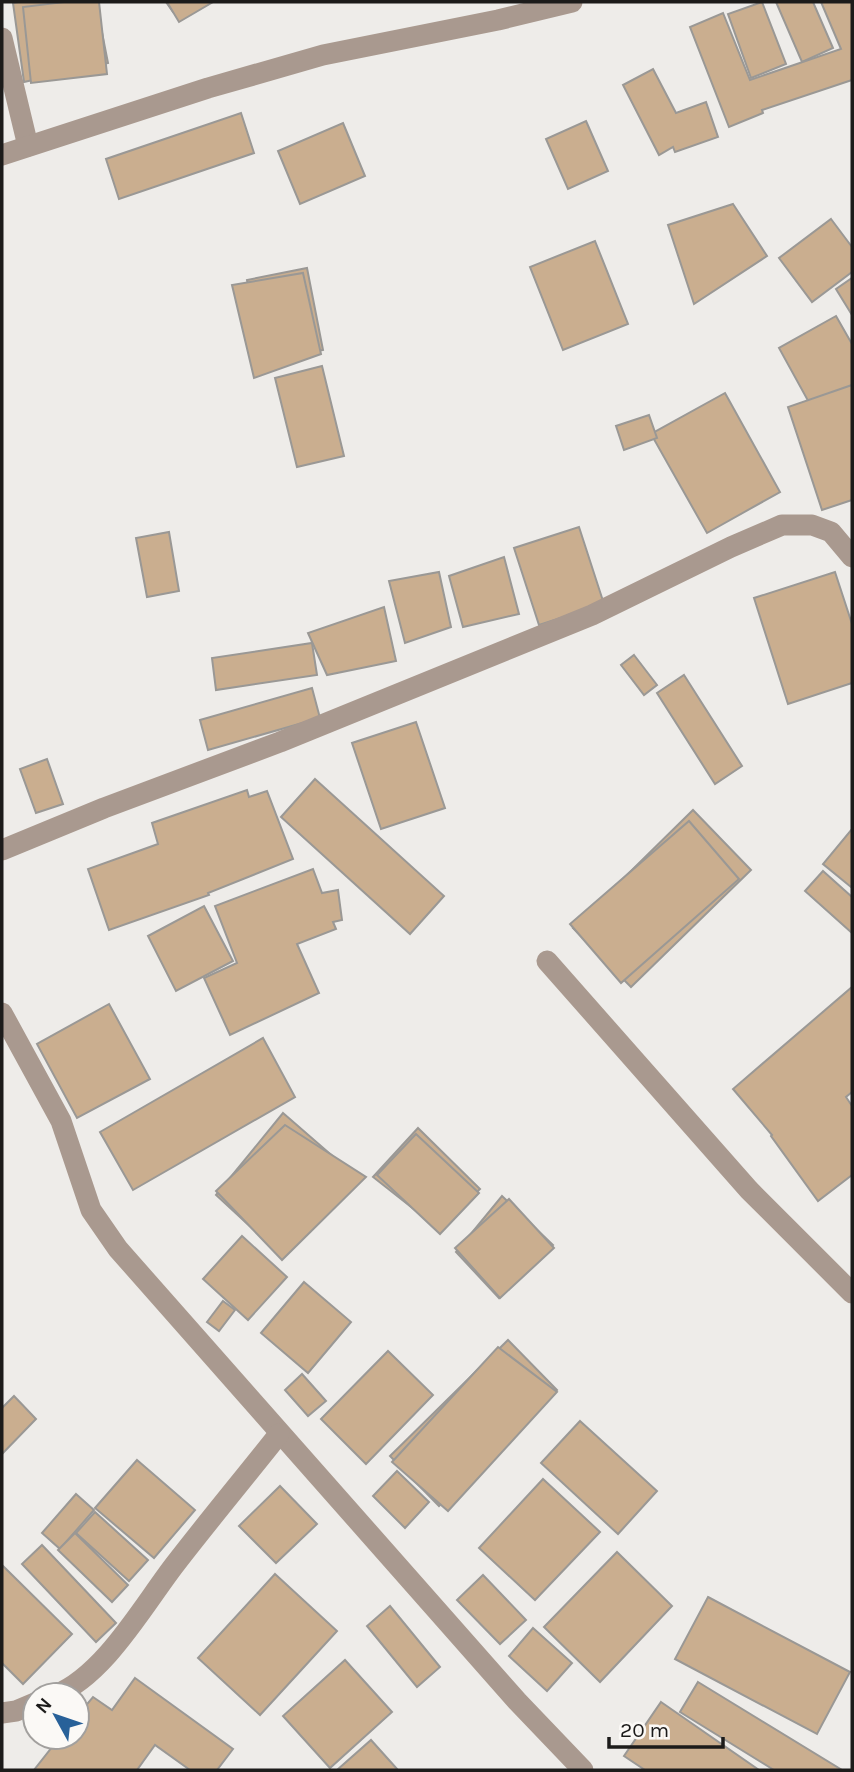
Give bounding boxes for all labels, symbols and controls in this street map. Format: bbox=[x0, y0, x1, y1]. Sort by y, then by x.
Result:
north arrow bbox=[21, 1681, 91, 1751]
text: N bbox=[31, 1693, 57, 1718]
scale bar bbox=[609, 1706, 723, 1750]
text: 20 m bbox=[620, 1718, 669, 1742]

